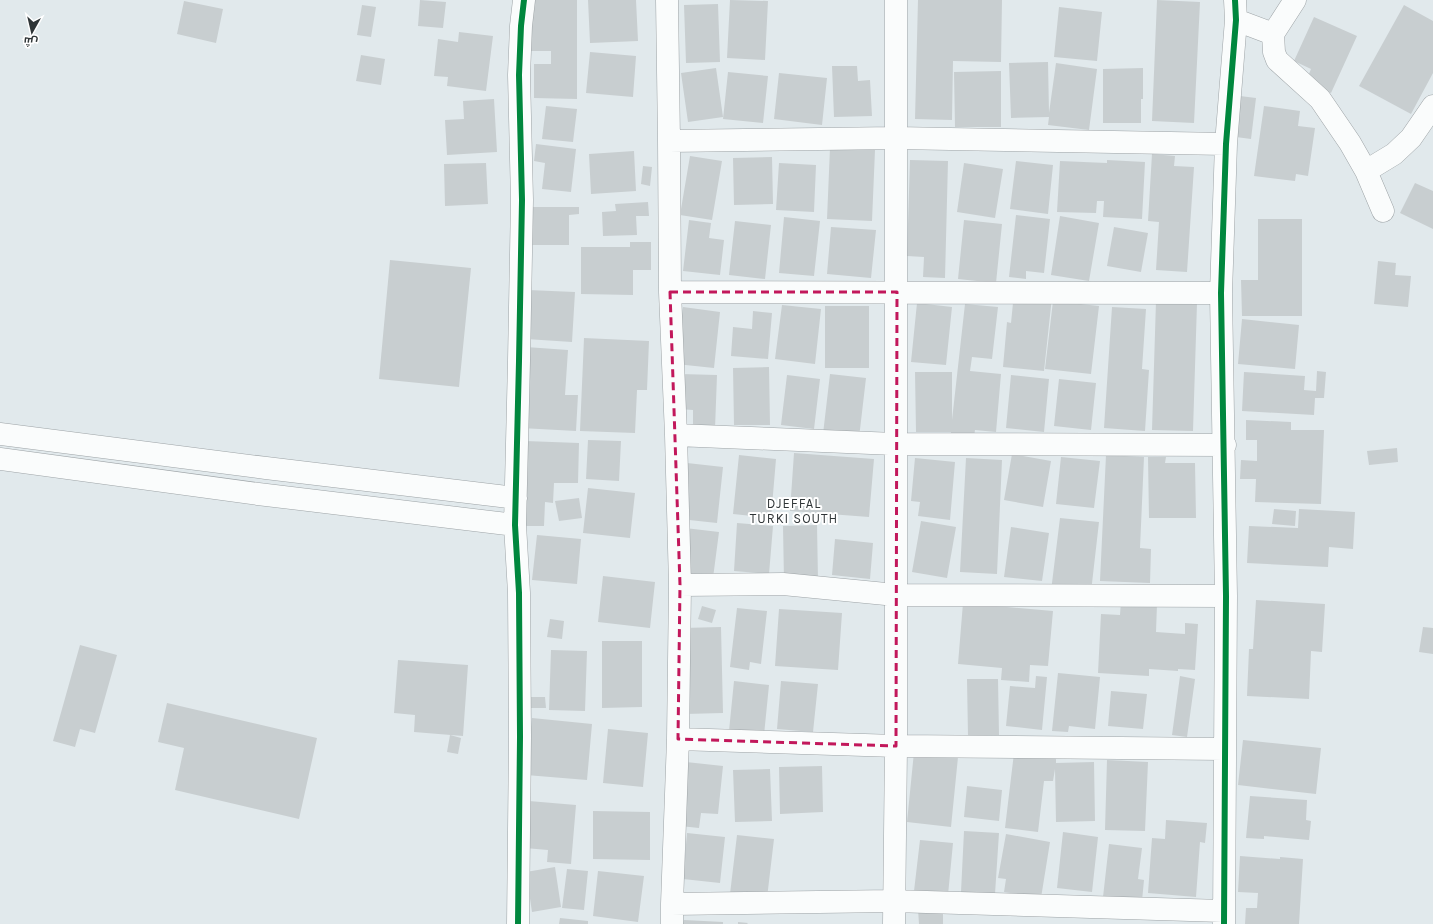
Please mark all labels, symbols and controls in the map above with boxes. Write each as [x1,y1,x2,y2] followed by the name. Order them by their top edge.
[12,12,52,52] north arrow
[23,34,39,49] text: ش
[750,496,838,526] district label: DJEFFAL TURKI SOUTH

